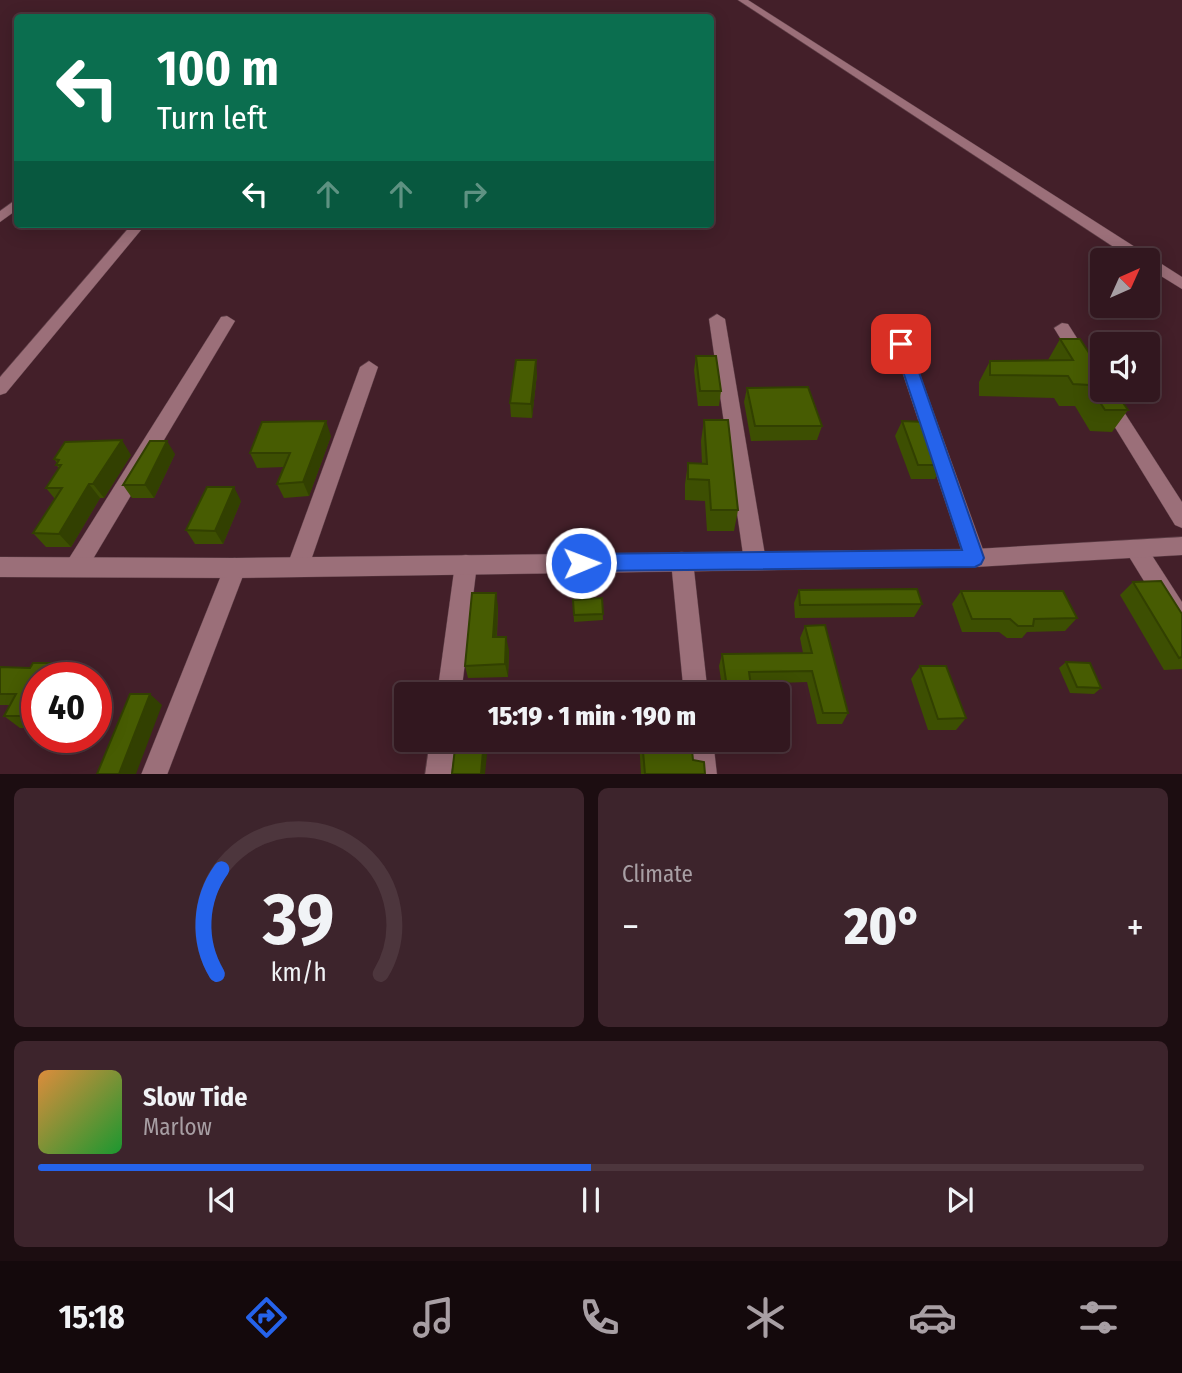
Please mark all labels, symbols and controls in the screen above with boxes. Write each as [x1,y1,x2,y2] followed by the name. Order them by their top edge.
[157,39,279,98] text: 100 m
[42,42,133,133] icon: left
[157,99,267,137] text: Turn left
[236,175,274,213] icon: left
[309,175,347,213] icon: ahead
[382,175,420,213] icon: ahead
[455,175,493,213] icon: right
[1090,248,1160,318] north arrow
[1090,248,1160,402] map controls
[871,314,931,374] pin
[882,325,920,363] icon: arrive
[1090,332,1160,402] button: sound
[544,526,618,600] position arrow
[21,662,112,753] speed limit sign: 40
[488,701,696,732] text: 15:19 · 1 min · 190 m
[622,860,693,888] text: Climate
[262,876,335,963] text: 39
[844,895,922,958] text: 20°
[622,904,639,950] text: −
[1127,904,1144,950] text: +
[271,957,327,987] text: km/h
[143,1082,247,1113] text: Slow Tide
[143,1113,212,1141] text: Marlow
[203,1181,241,1219] icon: previous
[572,1181,610,1219] icon: pause
[941,1181,979,1219] icon: next
[242,1293,291,1342] icon: directions
[409,1293,458,1342] icon: music
[575,1293,624,1342] icon: phone
[741,1293,790,1342] icon: climate
[908,1293,957,1342] icon: car
[1074,1293,1123,1342] icon: filters
[59,1298,125,1336] text: 15:18

